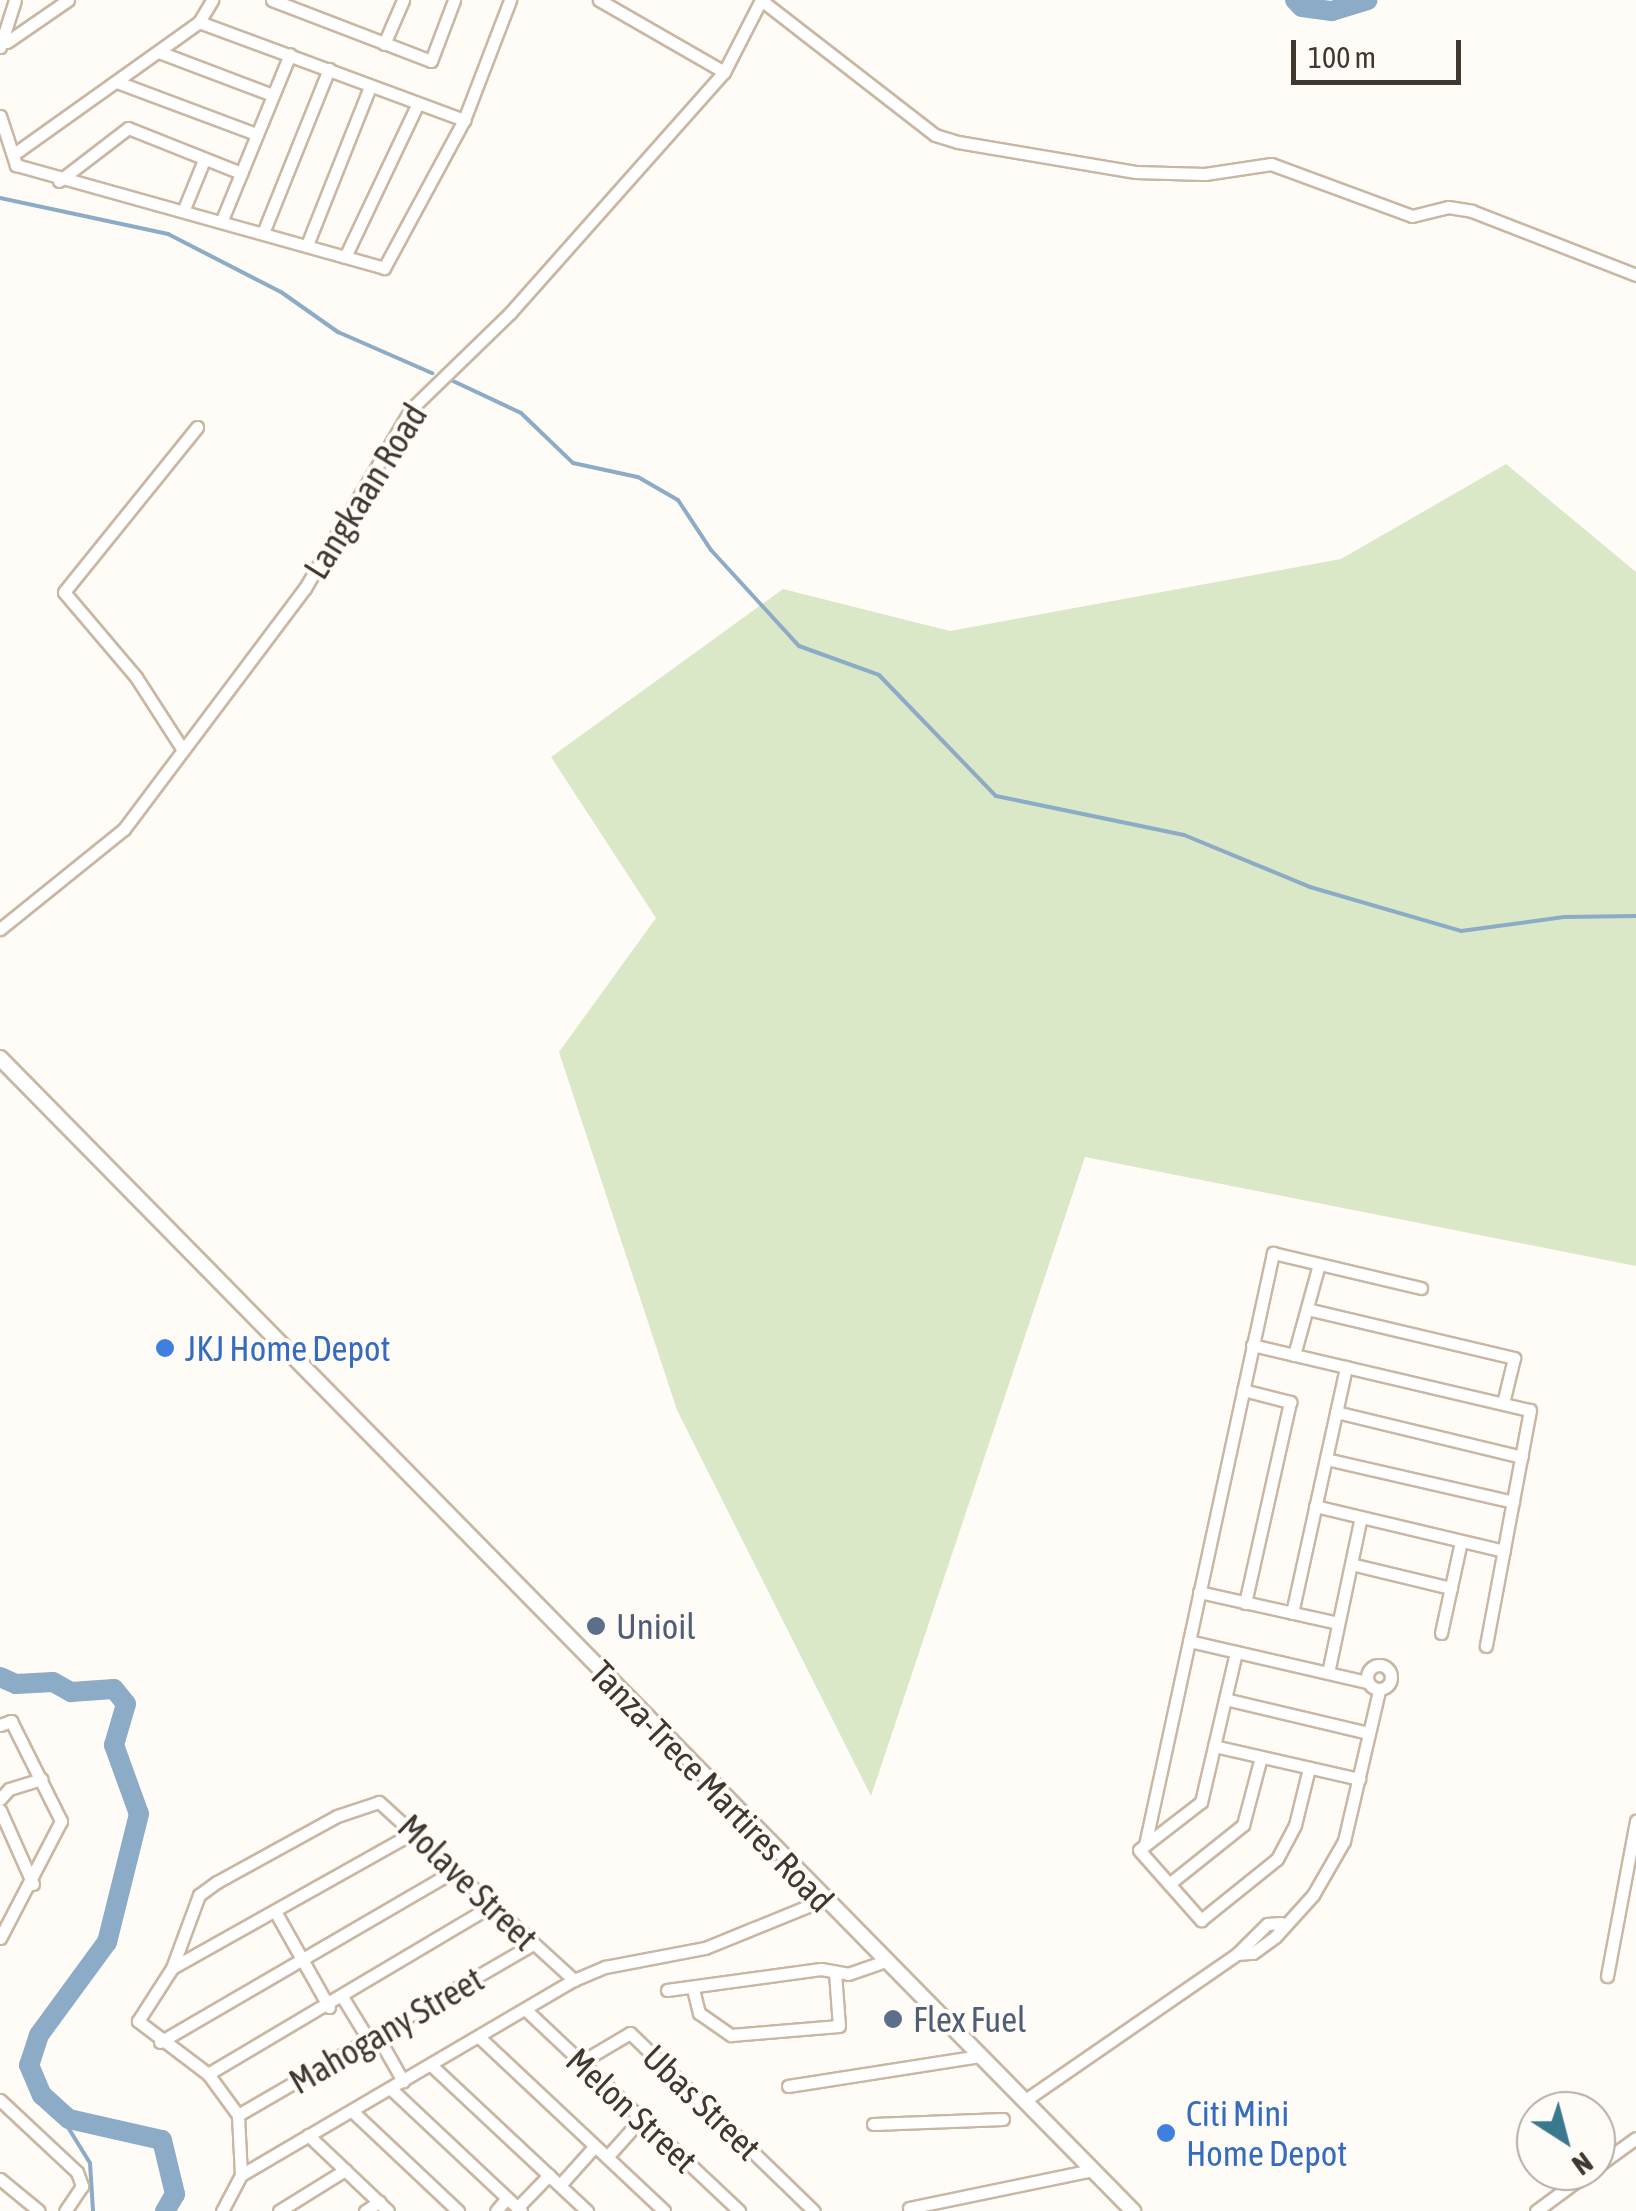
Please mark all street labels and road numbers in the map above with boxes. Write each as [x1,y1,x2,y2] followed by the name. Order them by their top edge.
[295,396,435,586] street label: Langkaan Road
[581,1652,843,1920] street label: Tanza-Trece Martires Road
[390,1805,546,1959] street label: Molave Street
[282,1958,490,2102] street label: Mahogany Street
[634,2036,770,2168] street label: Ubas Street
[558,2039,706,2181] street label: Melon Street

